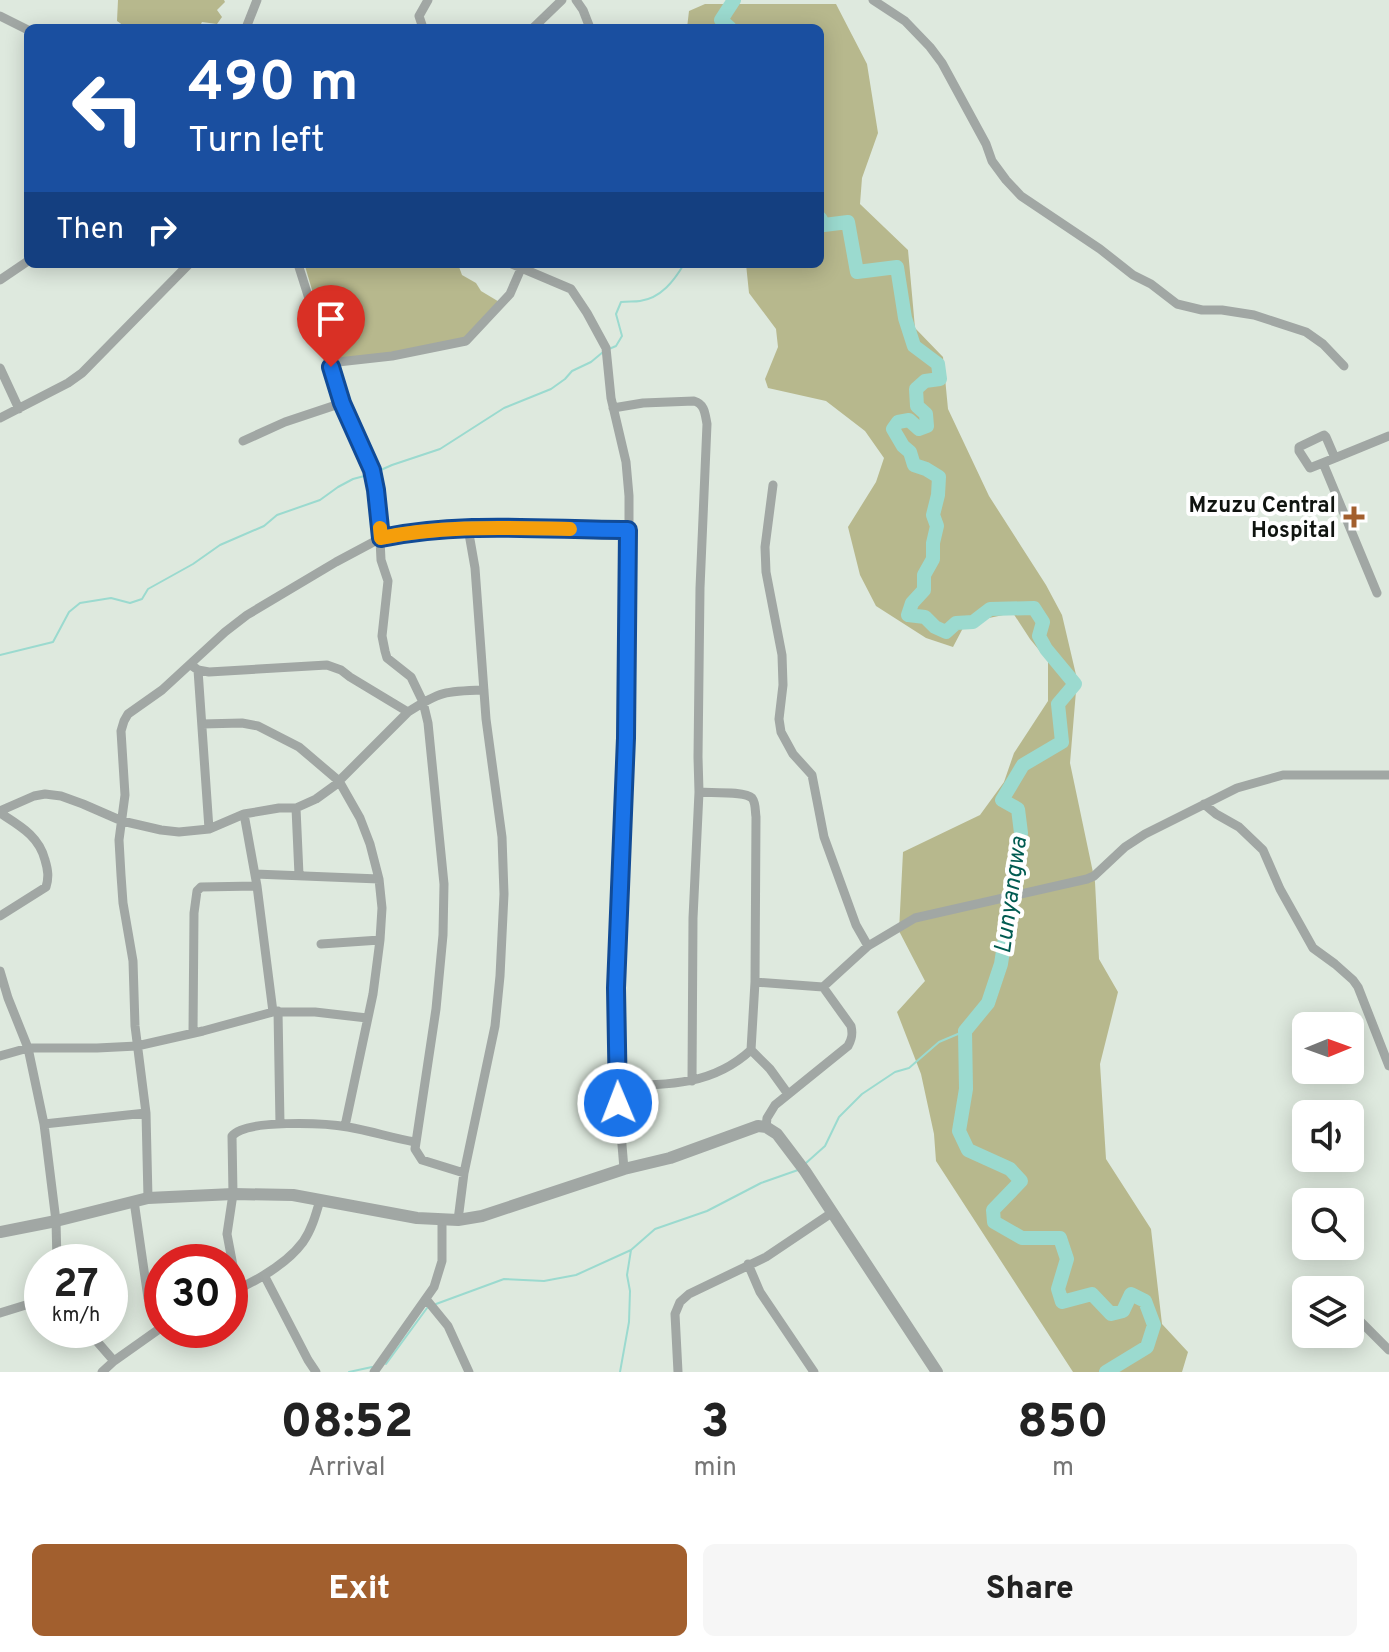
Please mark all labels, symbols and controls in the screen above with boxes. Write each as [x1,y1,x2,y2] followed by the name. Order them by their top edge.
[188,50,359,120] text: 490 m
[56,56,160,160] icon: left
[188,119,325,165] text: Turn left
[140,208,184,252] icon: right
[56,212,124,249] text: Then
[297,285,365,367] pin
[309,297,353,341] icon: arrive
[1188,493,1336,545] place label: Mzuzu Central Hospital
[1343,506,1365,528] marker: Mzuzu Central Hospital
[989,834,1035,956] water label: Lunyangwa
[1292,1012,1364,1084] north arrow
[1292,1012,1364,1348] map controls
[576,1061,660,1145] position arrow
[1292,1100,1364,1172] button: sound
[1292,1188,1364,1260] button: search
[144,1244,248,1348] speed limit sign: 30
[53,1261,99,1311] text: 27
[1292,1276,1364,1348] button: layers
[52,1303,100,1329] text: km/h
[280,1394,413,1454] text: 08:52
[701,1394,730,1454] text: 3
[1017,1394,1109,1454] text: 850
[308,1452,386,1485] text: Arrival
[694,1452,737,1485] text: min
[1052,1452,1074,1485] text: m
[32,1544,687,1636] button: Exit
[703,1544,1357,1636] button: Share

